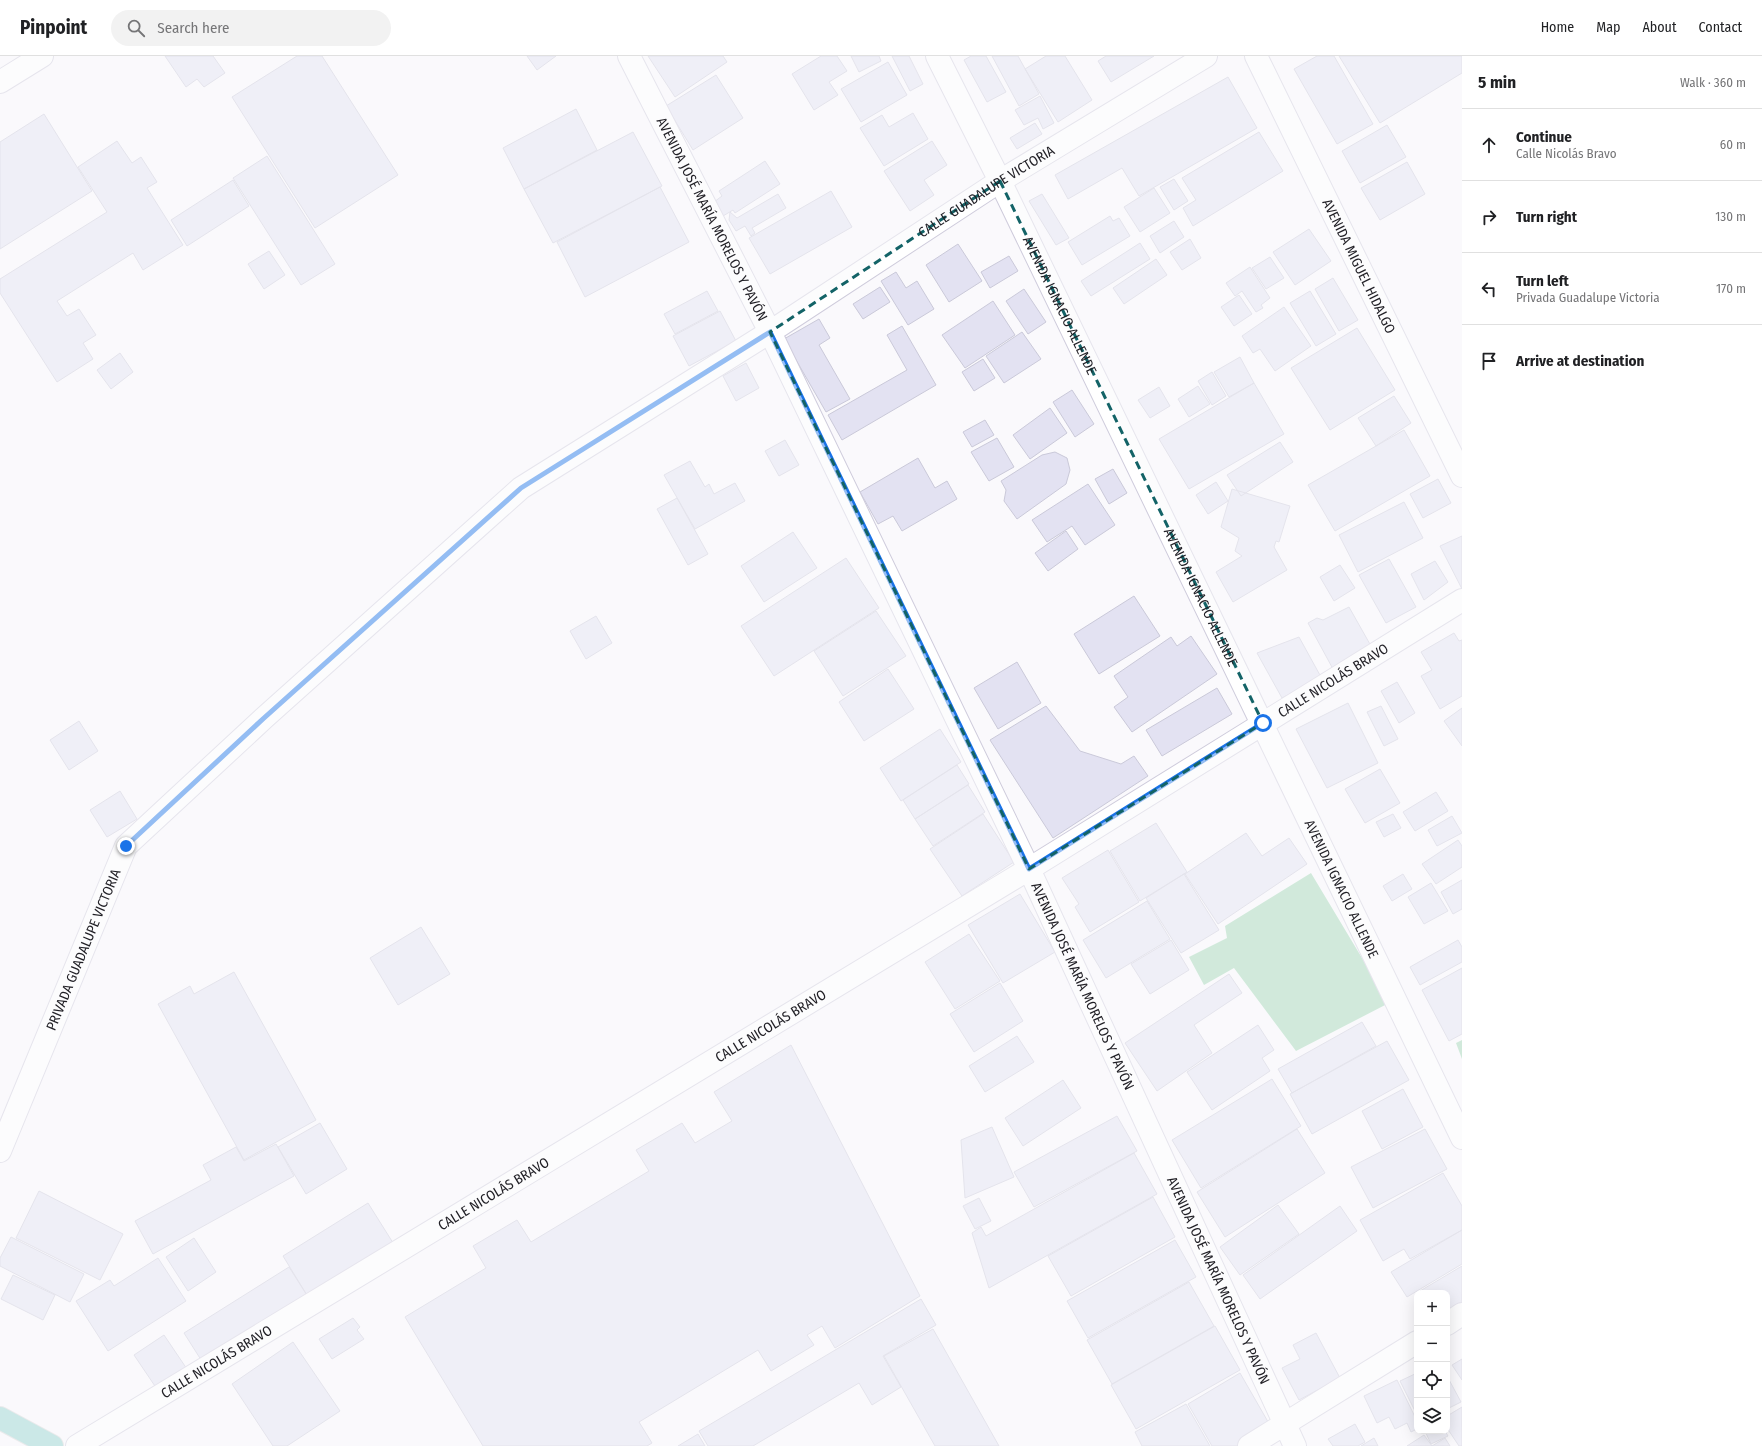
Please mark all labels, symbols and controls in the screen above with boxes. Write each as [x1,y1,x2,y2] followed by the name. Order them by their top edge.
[111,10,391,46] search box
[20,16,87,39] text: Pinpoint
[125,17,147,39] icon: search
[157,19,230,37] text: Search here
[1541,19,1574,36] text: Home
[1596,19,1620,36] text: Map
[1642,19,1677,36] text: About
[1699,19,1742,36] text: Contact
[1478,72,1516,93] text: 5 min
[1680,75,1746,90] text: Walk · 360 m
[653,114,771,324] street label: AVENIDA JOSÉ MARÍA MORELOS Y PAVÓN
[1516,128,1572,146] text: Continue
[1478,134,1500,156] icon: ahead
[1720,137,1746,152] text: 60 m
[915,141,1058,241] street label: CALLE GUADALUPE VICTORIA
[1516,146,1617,161] text: Calle Nicolás Bravo
[1319,196,1399,336] street label: AVENIDA MIGUEL HIDALGO
[1478,206,1500,228] icon: right
[1516,208,1577,226] text: Turn right
[1715,209,1746,224] text: 130 m
[1019,233,1101,378] street label: AVENIDA IGNACIO ALLENDE
[1516,272,1569,290] text: Turn left
[1478,278,1500,300] icon: left
[1716,281,1746,296] text: 170 m
[1516,290,1660,305] text: Privada Guadalupe Victoria
[1478,350,1500,372] icon: arrive
[1516,352,1644,370] text: Arrive at destination
[1160,525,1242,669] street label: AVENIDA IGNACIO ALLENDE
[1275,639,1391,721] street label: CALLE NICOLÁS BRAVO
[1254,714,1272,732] route start
[1301,817,1383,961] street label: AVENIDA IGNACIO ALLENDE
[117,837,135,855] route end
[42,866,124,1033] street label: PRIVADA GUADALUPE VICTORIA
[1028,880,1138,1092] street label: AVENIDA JOSÉ MARÍA MORELOS Y PAVÓN
[712,985,829,1066] street label: CALLE NICOLÁS BRAVO
[435,1153,552,1234] street label: CALLE NICOLÁS BRAVO
[1164,1174,1274,1387] street label: AVENIDA JOSÉ MARÍA MORELOS Y PAVÓN
[1414,1290,1450,1434] map controls
[1414,1290,1450,1326] button: +
[158,1321,275,1402] street label: CALLE NICOLÁS BRAVO
[1414,1326,1450,1362] button: −
[1414,1362,1450,1398] button: locate
[1414,1398,1450,1434] button: layers

